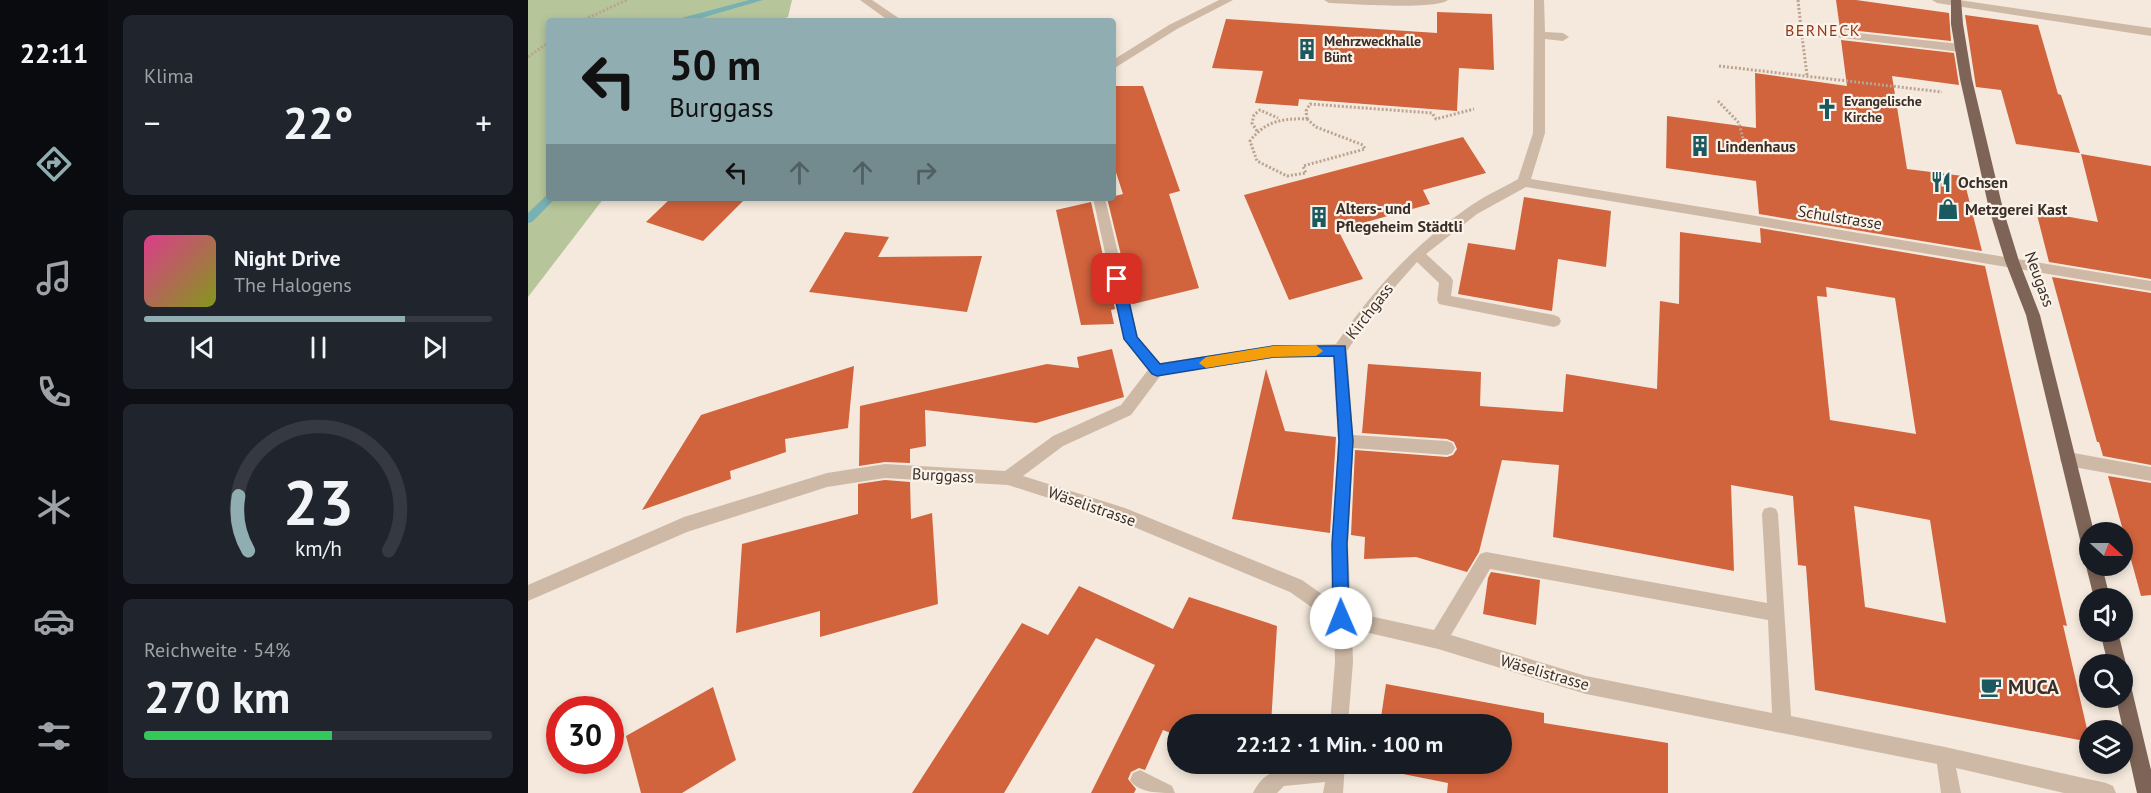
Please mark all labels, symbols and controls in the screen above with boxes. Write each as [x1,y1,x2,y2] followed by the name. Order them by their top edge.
[1785,20,1861,40] district label: BERNECK
[1324,32,1421,66] place label: Mehrzweckhalle Bünt
[20,36,88,70] text: 22:11
[669,37,761,92] text: 50 m
[1295,37,1319,61] building icon: Mehrzweckhalle Bünt
[570,42,648,120] icon: left
[144,63,194,89] text: Klima
[669,90,774,124] text: Burggass
[1844,92,1922,126] place label: Evangelische Kirche
[283,93,353,151] text: 22°
[1815,97,1839,121] church icon: Evangelische Kirche
[144,101,161,144] text: −
[475,101,492,144] text: +
[1688,134,1712,158] building icon: Lindenhaus
[1717,136,1796,156] place label: Lindenhaus
[33,143,75,185] icon: directions
[720,156,753,189] icon: left
[783,156,816,189] icon: ahead
[846,156,879,189] icon: ahead
[909,156,942,189] icon: right
[1929,170,1953,194] restaurant icon: Ochsen
[1958,172,2008,192] place label: Ochsen
[1936,197,1960,221] shop icon: Metzgerei Kast
[1336,198,1463,236] place label: Alters- und Pflegeheim Städtli
[1965,199,2068,219] place label: Metzgerei Kast
[1797,200,1883,234] street label: Schulstrasse
[1307,205,1331,229] building icon: Alters- und Pflegeheim Städtli
[234,244,341,272] text: Night Drive
[2021,249,2059,310] street label: Neugass
[1091,253,1142,304] pin
[33,257,75,299] icon: music
[1100,262,1133,295] icon: arrive
[234,272,352,298] text: The Halogens
[1341,279,1397,343] street label: Kirchgass
[186,331,219,364] icon: previous
[302,331,335,364] icon: pause
[418,331,451,364] icon: next
[33,371,75,413] icon: phone
[283,461,353,542] text: 23
[912,463,975,487] street label: Burggass
[1045,482,1139,530] street label: Wäselistrasse
[33,486,75,528] icon: climate
[2079,522,2133,576] north arrow
[2079,522,2133,774] map controls
[294,534,341,562] text: km/h
[1309,586,1373,650] position arrow
[2079,588,2133,642] button: sound
[33,600,75,642] icon: car
[144,637,290,663] text: Reichweite · 54%
[1498,650,1592,694] street label: Wäselistrasse
[2079,654,2133,708] button: search
[144,667,290,725] text: 270 km
[2008,674,2060,700] place label: MUCA
[1979,675,2003,699] cafe icon: MUCA
[546,696,624,774] speed limit sign: 30
[33,715,75,757] icon: filters
[2079,720,2133,774] button: layers
[1236,730,1443,758] text: 22:12 · 1 Min. · 100 m

